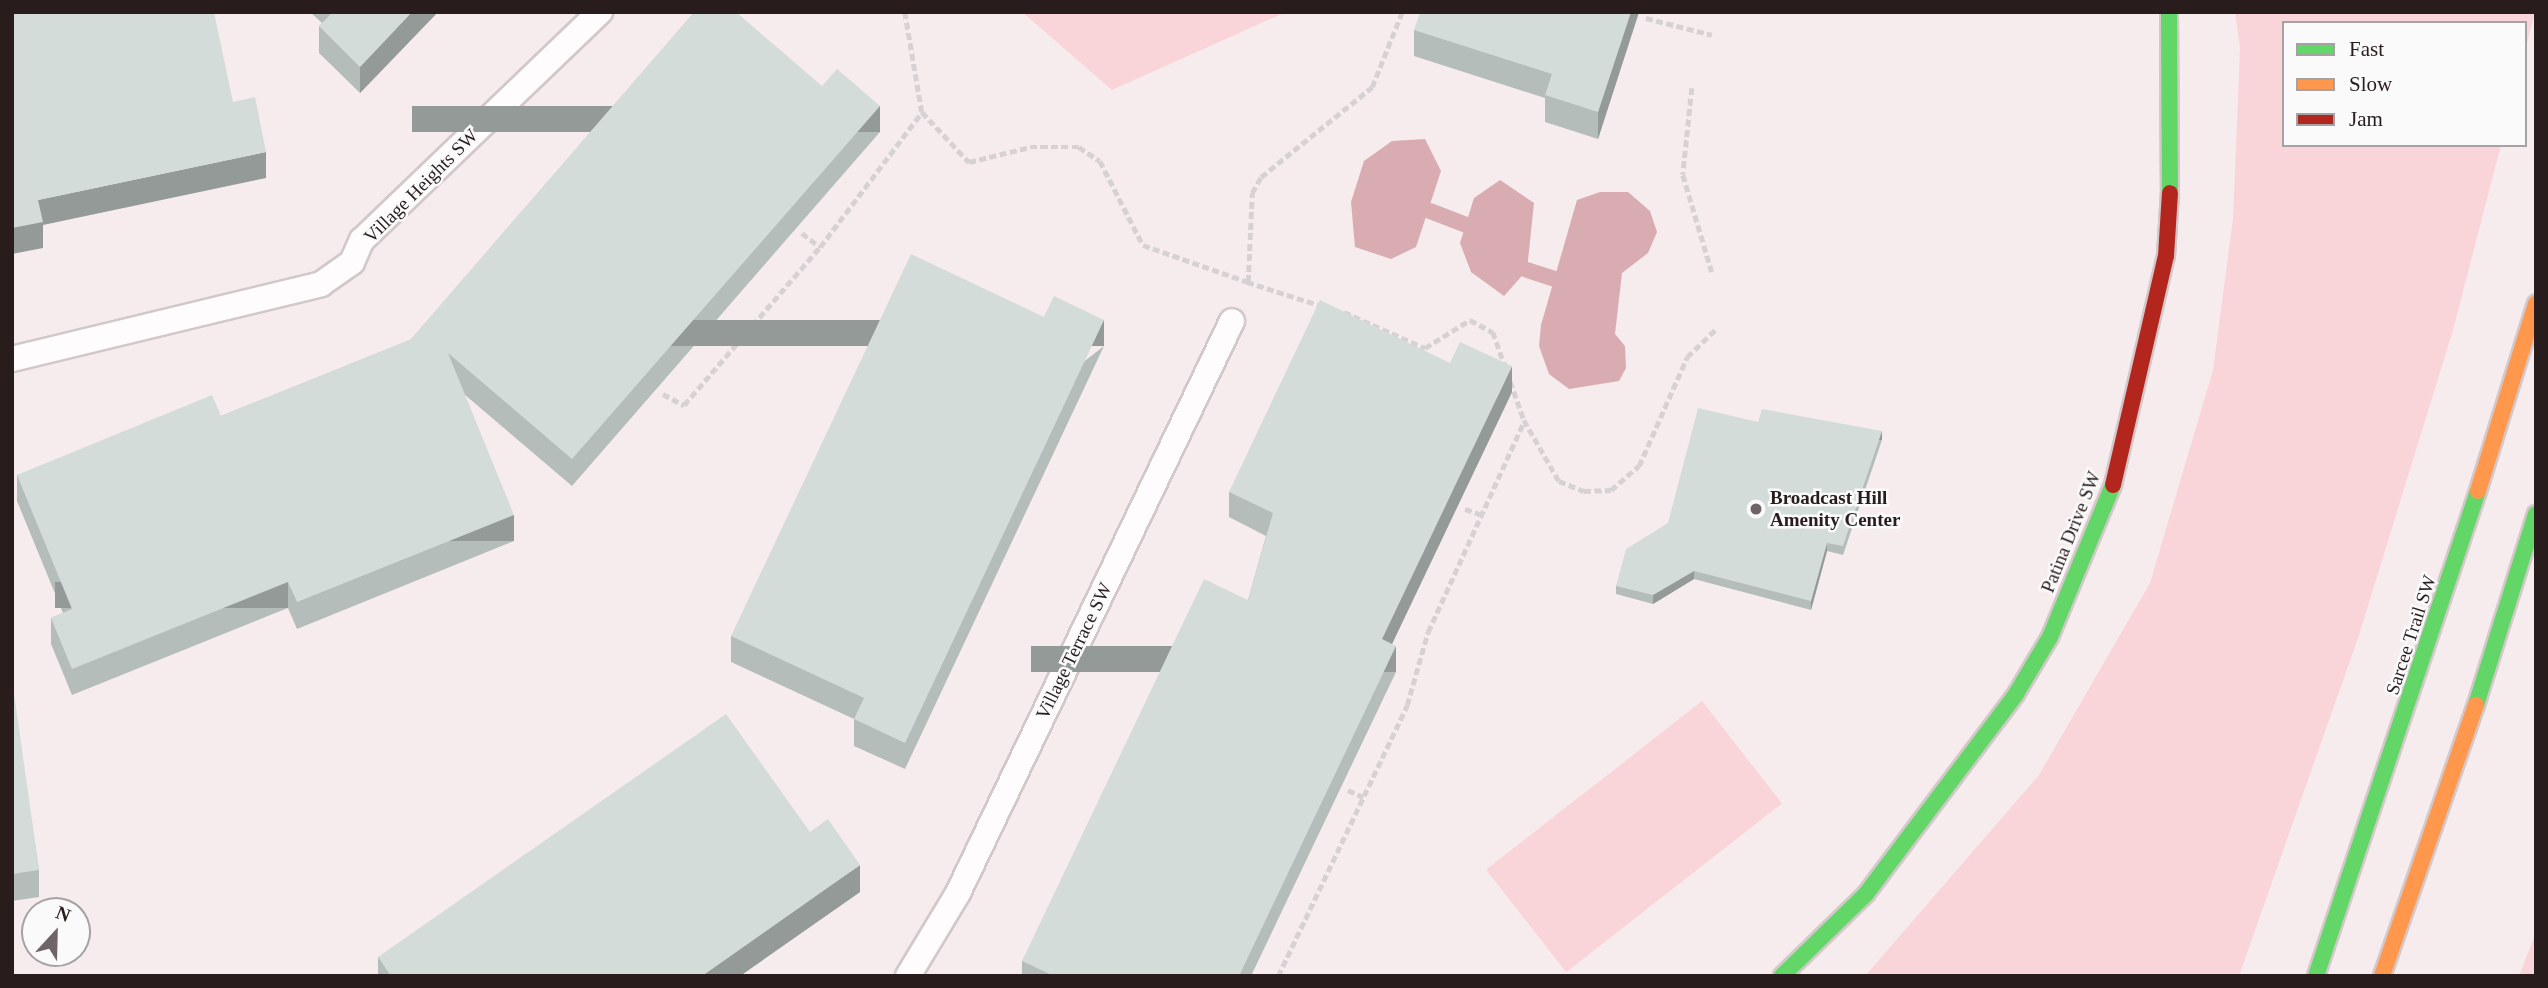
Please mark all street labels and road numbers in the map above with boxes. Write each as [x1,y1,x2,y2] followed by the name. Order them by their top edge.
[359,124,483,248] street label: Village Heights SW
[2036,468,2106,596] street label: Patina Drive SW
[2381,572,2441,698] street label: Sarcee Trail SW
[1031,579,1117,723] street label: Village Terrace SW

